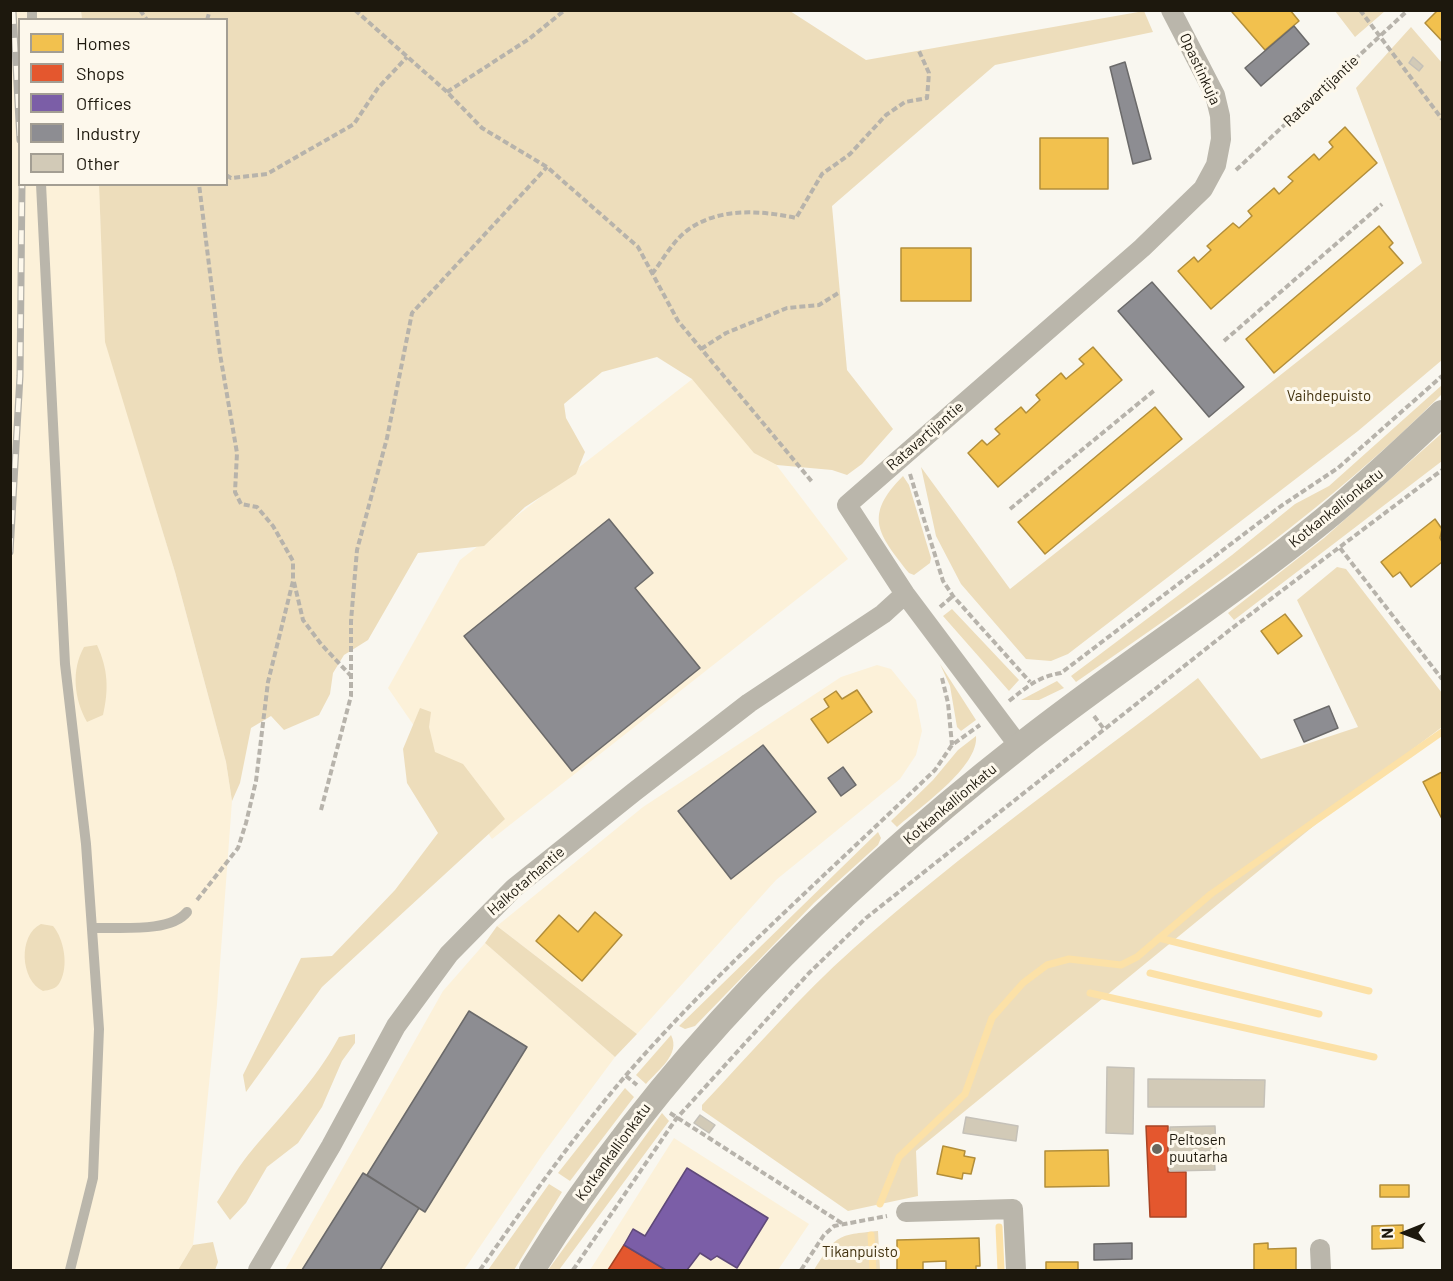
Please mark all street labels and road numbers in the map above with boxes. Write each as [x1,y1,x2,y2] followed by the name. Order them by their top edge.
[1176,30,1224,108] street label: Opastinkuja
[1280,52,1362,130] street label: Ratavartijantie
[883,398,967,474] street label: Ratavartijantie
[1285,464,1387,552] street label: Kotkankallionkatu
[900,760,1000,848] street label: Kotkankallionkatu
[484,843,568,919] street label: Halkotarhantie
[572,1100,654,1204] street label: Kotkankallionkatu

